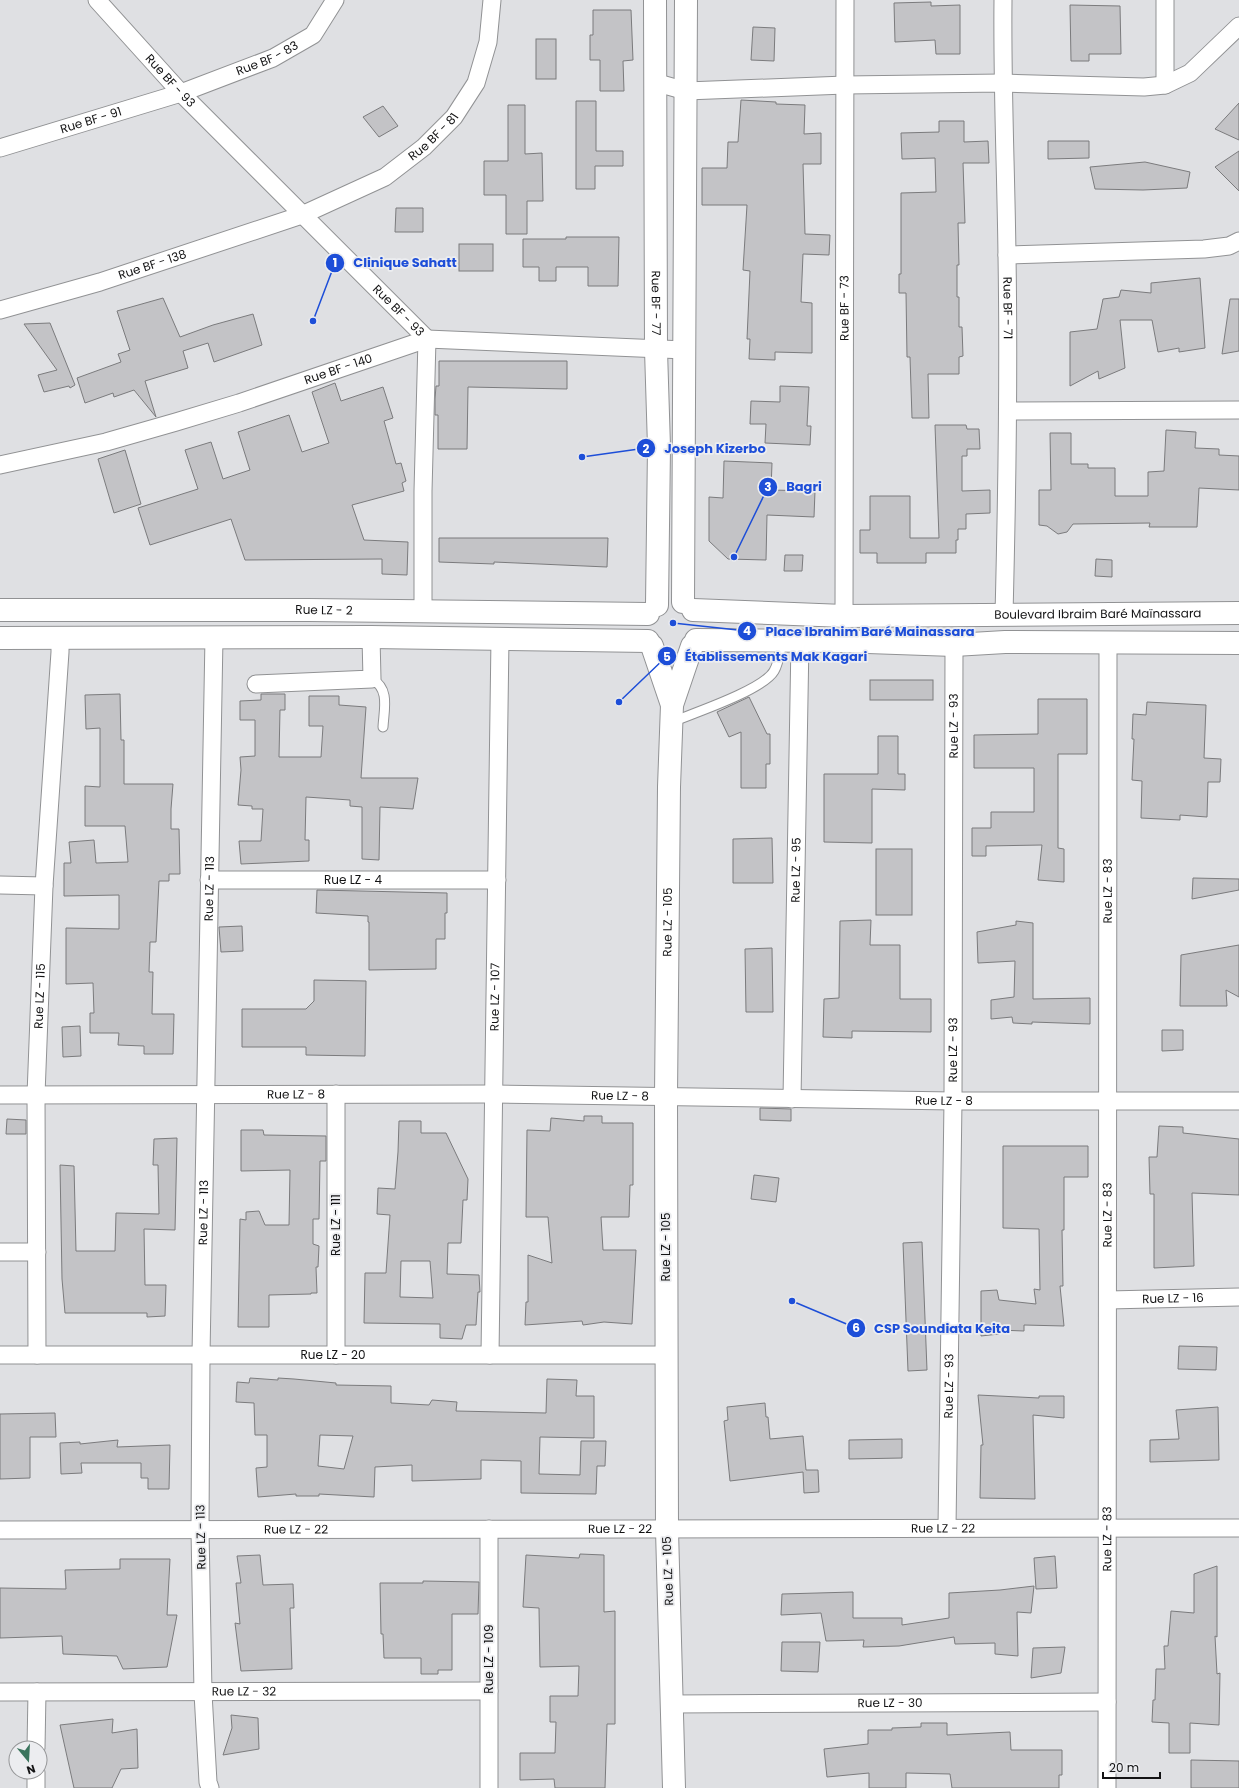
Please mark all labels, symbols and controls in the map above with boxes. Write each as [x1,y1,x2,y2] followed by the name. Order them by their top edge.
[233,36,301,79] street label: Rue BF - 83
[142,50,199,111] street label: Rue BF - 93
[58,103,124,137] street label: Rue BF - 91
[404,109,462,164] street label: Rue BF - 81
[116,245,188,283] street label: Rue BF - 138
[325,250,465,275] callout: Clinique Sahatt
[353,253,457,272] text: Clinique Sahatt
[333,254,337,271] text: 1
[648,270,665,336] street label: Rue BF - 77
[835,275,853,341] street label: Rue BF - 73
[999,277,1017,339] street label: Rue BF - 71
[369,281,429,340] street label: Rue BF - 93
[302,349,375,388] street label: Rue BF - 140
[636,436,774,461] callout: Joseph Kizerbo
[664,439,766,458] text: Joseph Kizerbo
[643,440,650,457] text: 2
[758,474,829,499] callout: Bagri
[786,477,822,496] text: Bagri
[764,478,772,495] text: 3
[295,601,353,619] street label: Rue LZ - 2
[994,604,1202,623] street label: Boulevard Ibraim Baré Maïnassara
[737,618,982,643] callout: Place Ibrahim Baré Mainassara
[743,622,751,639] text: 4
[765,622,975,641] text: Place Ibrahim Baré Mainassara
[657,644,876,669] callout: Établissements Mak Kagari
[685,647,867,666] text: Établissements Mak Kagari
[663,648,671,665] text: 5
[945,693,962,759] street label: Rue LZ - 93
[786,837,805,903] street label: Rue LZ - 95
[200,856,218,921] street label: Rue LZ - 113
[1099,858,1116,924] street label: Rue LZ - 83
[324,871,382,888] street label: Rue LZ - 4
[658,887,676,957] street label: Rue LZ - 105
[486,962,503,1031] street label: Rue LZ - 107
[30,963,49,1029] street label: Rue LZ - 115
[944,1017,961,1083] street label: Rue LZ - 93
[267,1085,325,1102] street label: Rue LZ - 8
[591,1086,649,1104] street label: Rue LZ - 8
[915,1091,973,1109] street label: Rue LZ - 8
[194,1180,212,1245] street label: Rue LZ - 113
[1098,1182,1116,1248] street label: Rue LZ - 83
[327,1194,344,1256] street label: Rue LZ - 111
[657,1212,674,1282] street label: Rue LZ - 105
[1142,1289,1204,1307] street label: Rue LZ - 16
[846,1316,1017,1341] callout: CSP Soundiata Keita
[852,1319,860,1336] text: 6
[874,1319,1010,1338] text: CSP Soundiata Keita
[301,1346,365,1363] street label: Rue LZ - 20
[940,1353,957,1419] street label: Rue LZ - 93
[191,1504,210,1570] street label: Rue LZ - 113
[1098,1506,1115,1572] street label: Rue LZ - 83
[911,1519,975,1537] street label: Rue LZ - 22
[264,1520,328,1538] street label: Rue LZ - 22
[588,1520,652,1537] street label: Rue LZ - 22
[658,1536,677,1606] street label: Rue LZ - 105
[480,1624,497,1694] street label: Rue LZ - 109
[212,1682,276,1700] street label: Rue LZ - 32
[857,1694,923,1711] street label: Rue LZ - 30
[8,1740,48,1780] north arrow
[1103,1754,1160,1780] scale bar
[1109,1759,1139,1776] text: 20 m
[25,1761,38,1778] text: N

